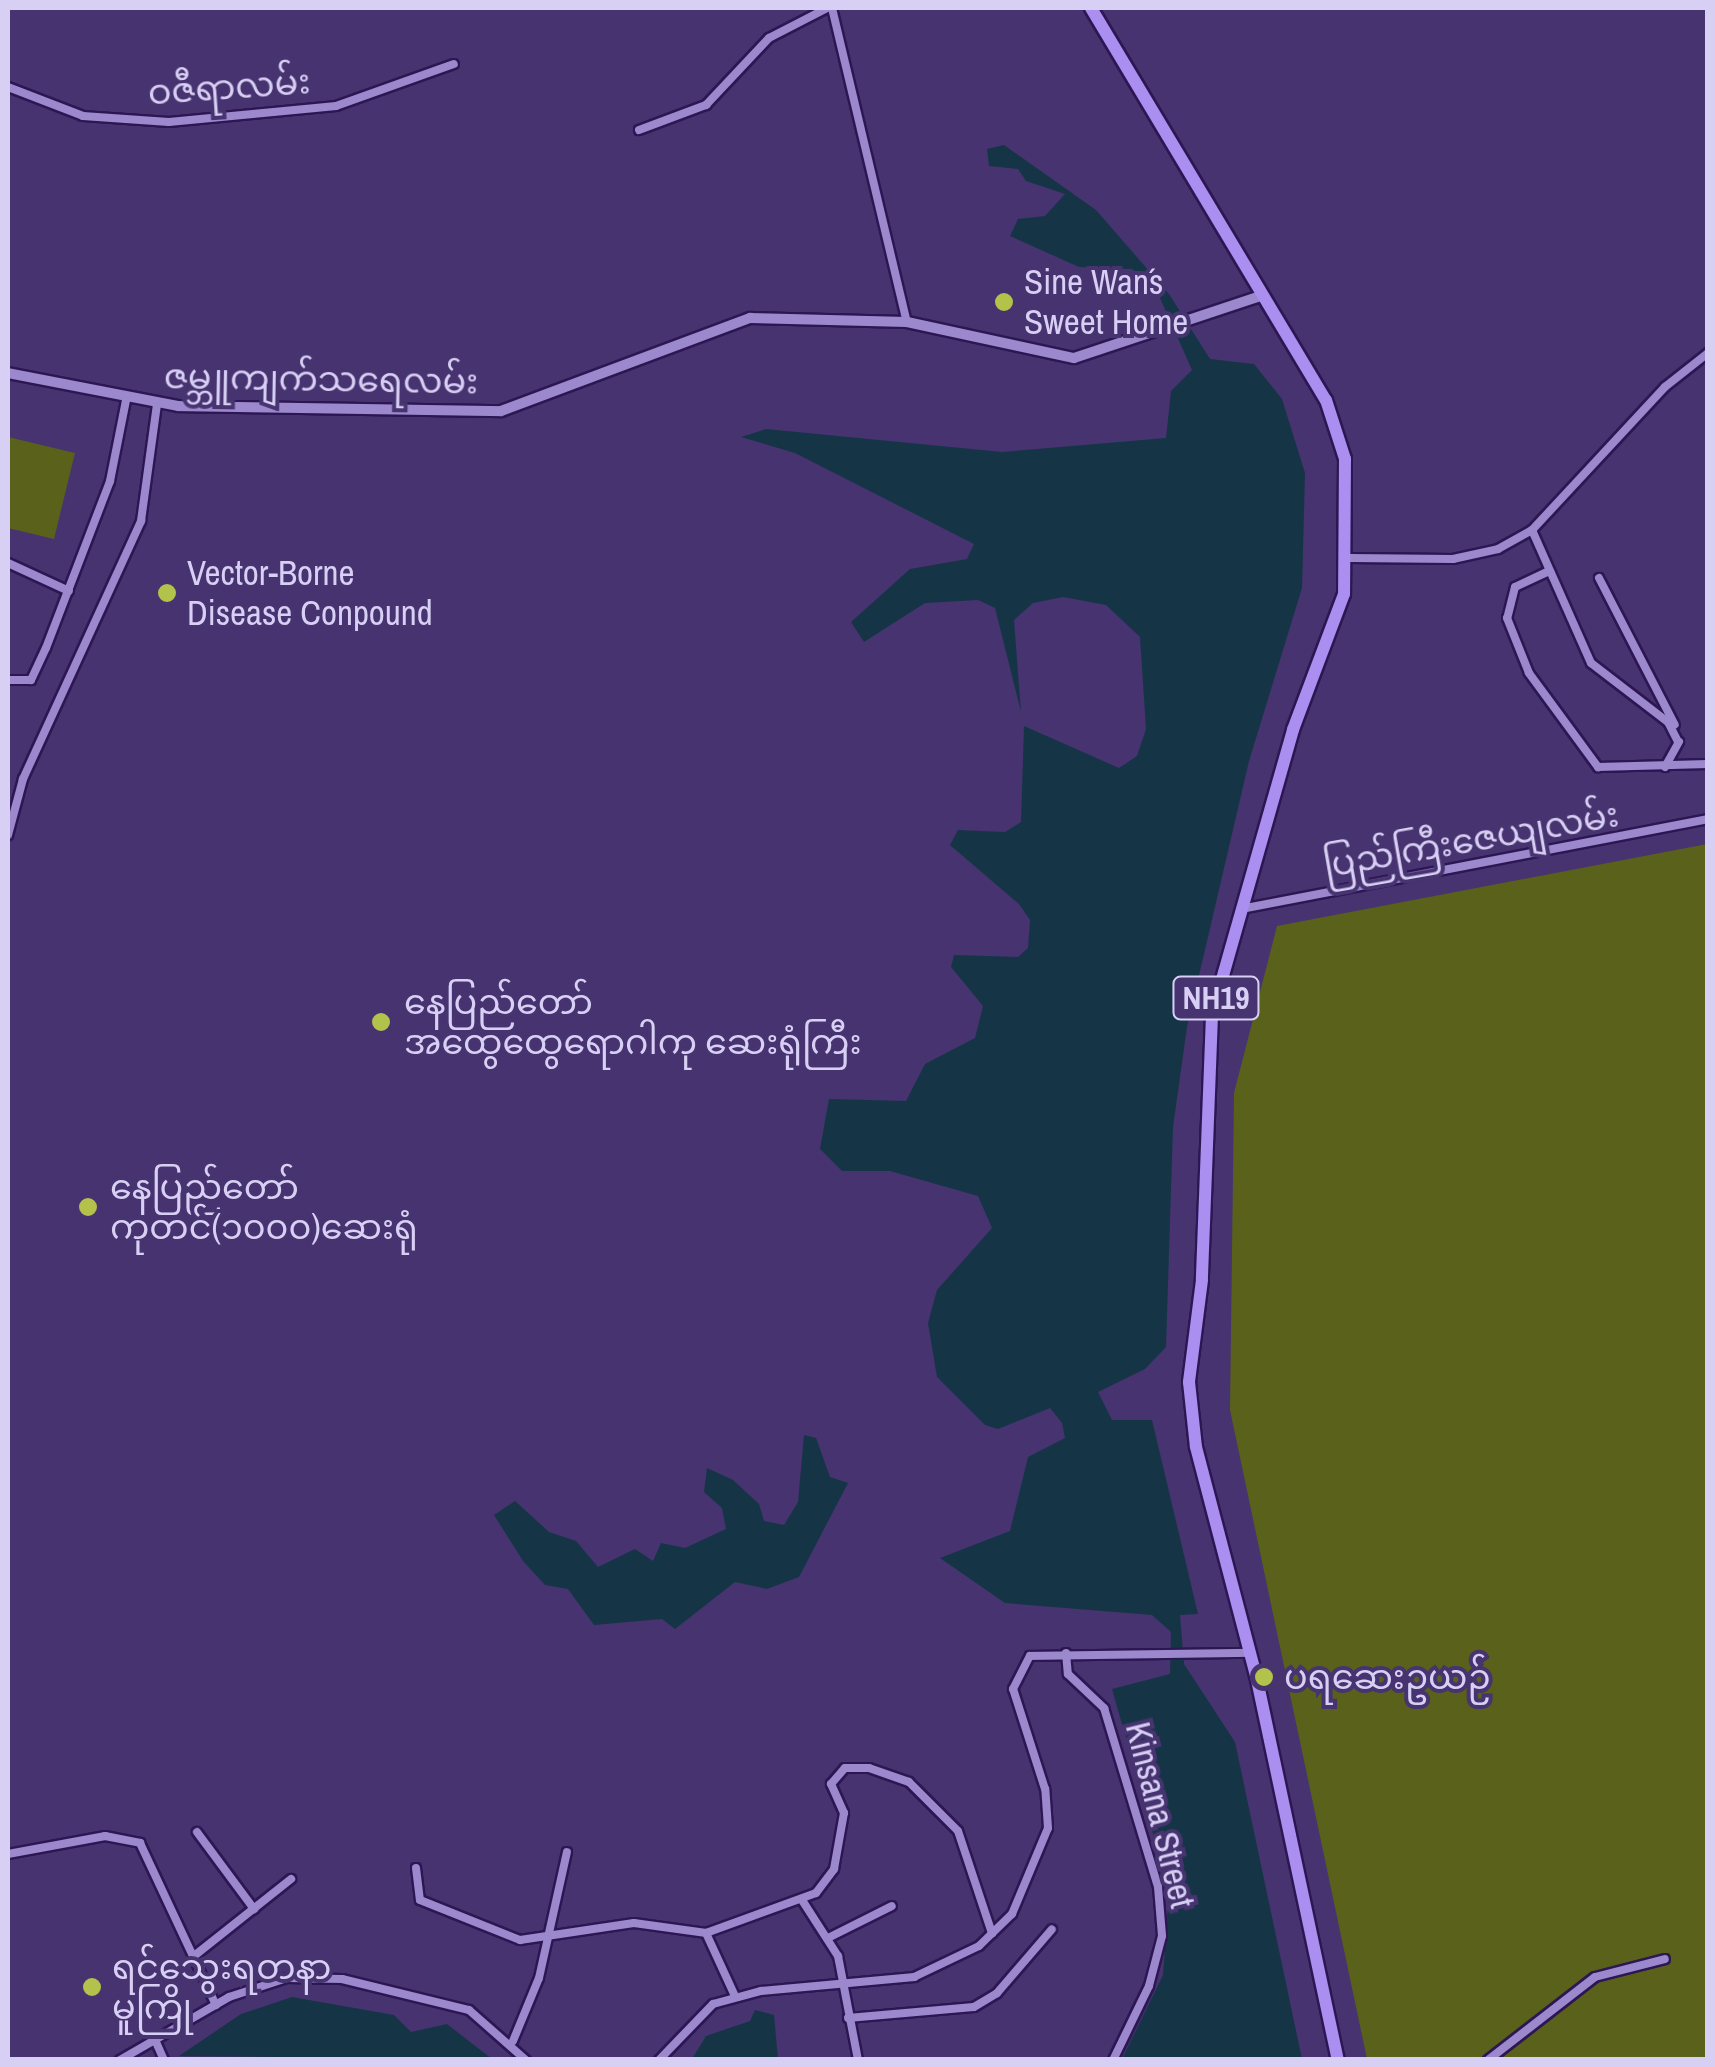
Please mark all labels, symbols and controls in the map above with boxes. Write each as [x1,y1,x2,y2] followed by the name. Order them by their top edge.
[146,60,312,114] street label: ဝဇီရာလမ်း
[1024,261,1188,343] place label: Sine Wan´s Sweet Home
[993,291,1015,313] marker: Sine Wan´s Sweet Home
[163,355,479,403] street label: ဇမ္ဘူကျက်သရေလမ်း
[187,552,433,634] place label: Vector-Borne Disease Conpound
[156,582,178,604] marker: Vector-Borne Disease Conpound
[1320,793,1622,887] street label: ပြည်ကြီးဇေယျလမ်း
[1171,971,1261,1025] road number: NH19
[404,981,862,1063] place label: နေပြည်တော် အထွေထွေရောဂါကု ဆေးရုံကြီး
[368,1009,394,1035] marker: နေပြည်တော် အထွေထွေရောဂါကု ဆေးရုံကြီး
[110,1166,418,1248] place label: နေပြည်တော် ကုတင်(၁၀၀၀)ဆေးရုံ
[75,1194,101,1220] marker: နေပြည်တော် ကုတင်(၁၀၀၀)ဆေးရုံ
[1284,1656,1491,1698] place label: ပရဆေးဥယဉ်
[1253,1666,1275,1688] marker: ပရဆေးဥယဉ်
[1117,1718,1203,1912] street label: Kinsana Street
[112,1946,331,2028] place label: ရင်သွေးရတနာ မူကြို
[81,1976,103,1998] marker: ရင်သွေးရတနာ မူကြို

